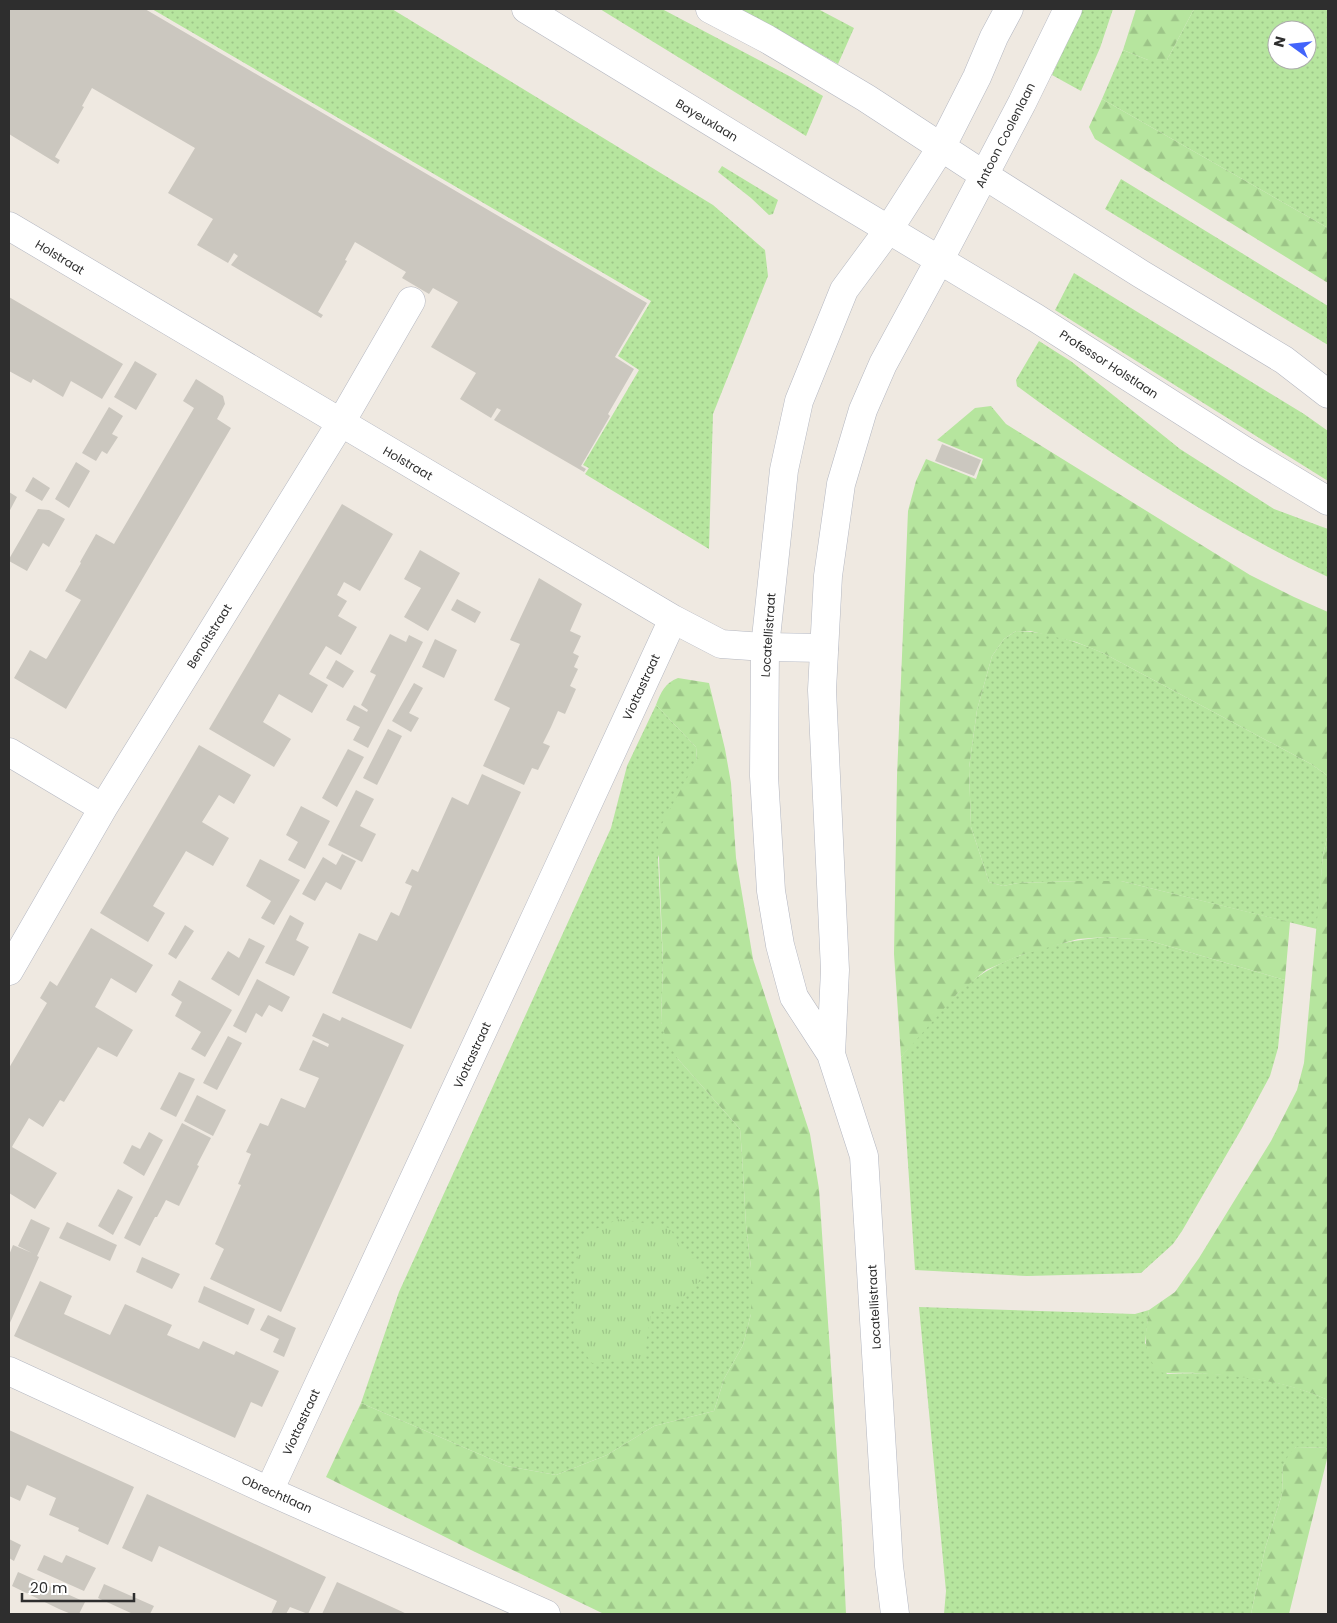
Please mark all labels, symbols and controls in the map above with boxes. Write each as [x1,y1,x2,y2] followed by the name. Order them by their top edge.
[1267,20,1317,70] north arrow
[1268,34,1290,49] text: N
[971,79,1039,191] street label: Antoon Coolenlaan
[673,95,741,145] street label: Bayeuxlaan
[32,236,88,278] street label: Holstraat
[1056,326,1162,402] street label: Professor Holstlaan
[380,442,436,484] street label: Holstraat
[757,592,779,678] street label: Locatellistraat
[182,600,236,672] street label: Benoitstraat
[618,651,664,723] street label: Viottastraat
[449,1019,495,1091] street label: Viottastraat
[863,1264,885,1350] street label: Locatellistraat
[278,1386,324,1458] street label: Viottastraat
[239,1471,315,1517] street label: Obrechtlaan
[22,1570,135,1602] scale bar
[30,1577,68,1598] text: 20 m

